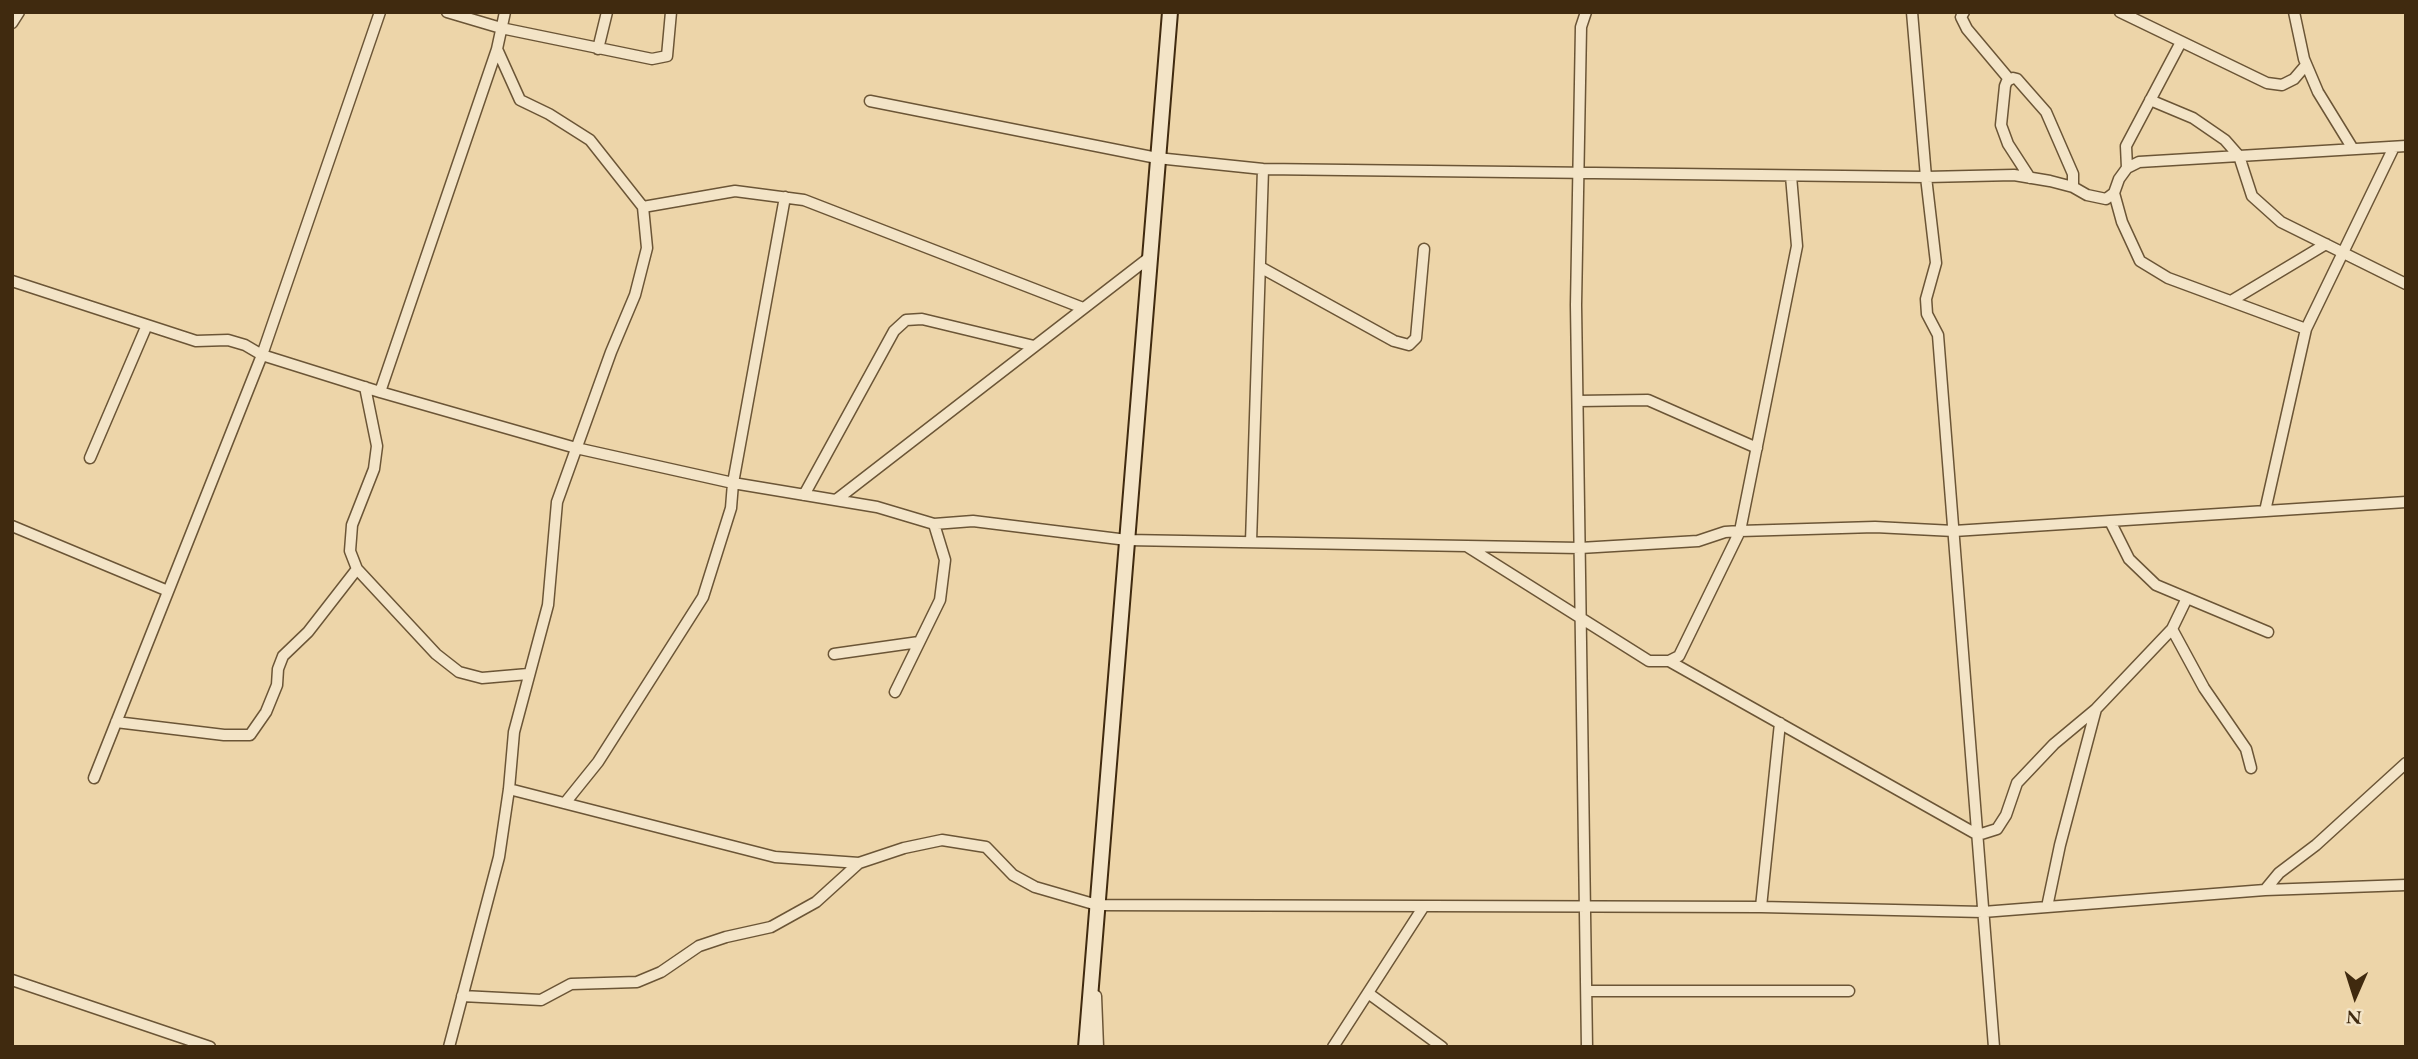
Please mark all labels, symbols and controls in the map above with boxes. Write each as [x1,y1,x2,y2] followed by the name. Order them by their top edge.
[2320,961,2390,1031] north arrow
[2346,1005,2362,1030] text: N

